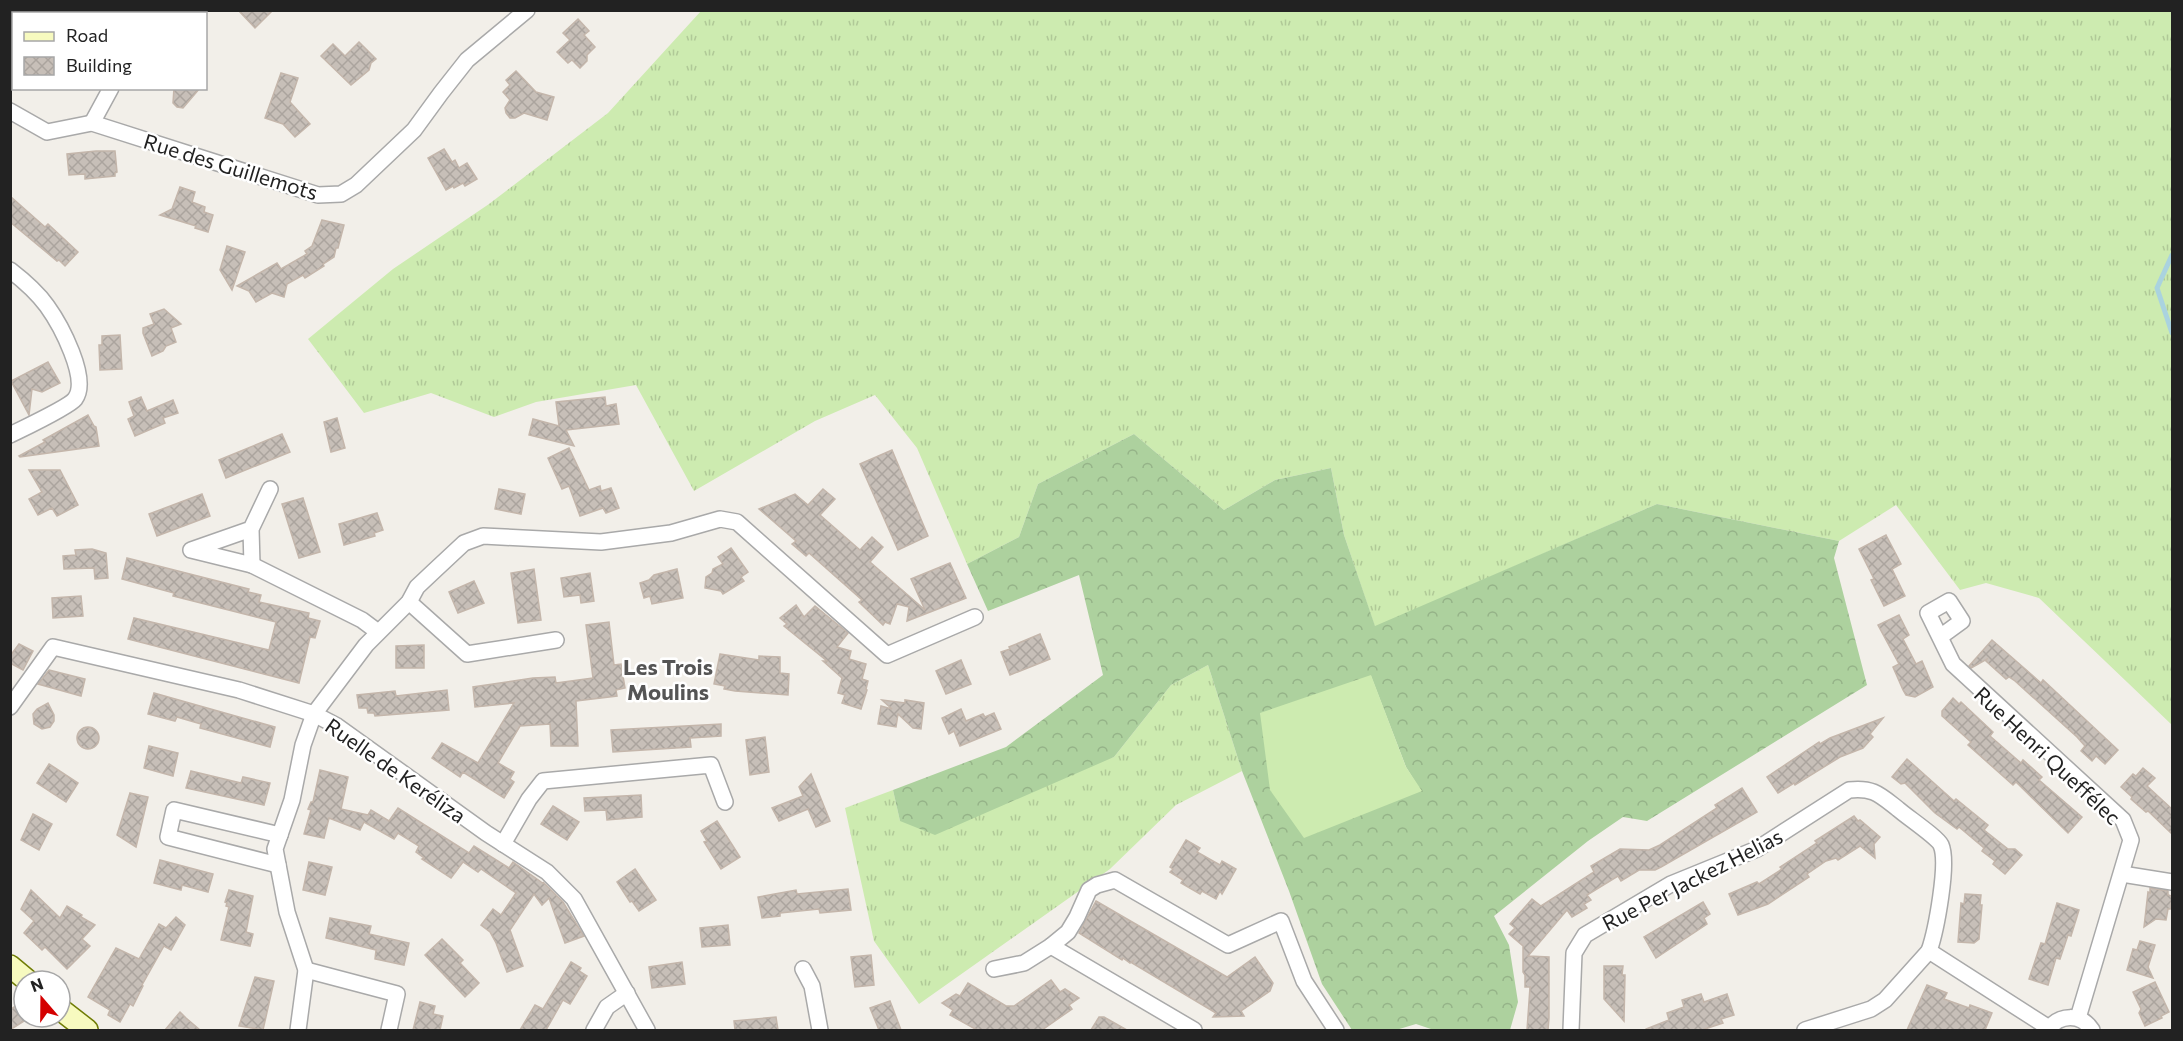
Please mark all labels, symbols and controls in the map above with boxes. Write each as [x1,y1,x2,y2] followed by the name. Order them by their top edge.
[12,12,207,90] legend
[66,24,108,46] text: Road
[66,54,132,76] text: Building
[141,128,321,204] street label: Rue des Guillemots
[623,653,713,705] district label: Les Trois Moulins
[1970,681,2126,829] street label: Rue Henri Queffélec
[321,712,471,828] street label: Ruelle de Keréliza
[1598,823,1786,935] street label: Rue Per Jackez Helias
[12,969,72,1029] north arrow
[28,973,46,995] text: N

